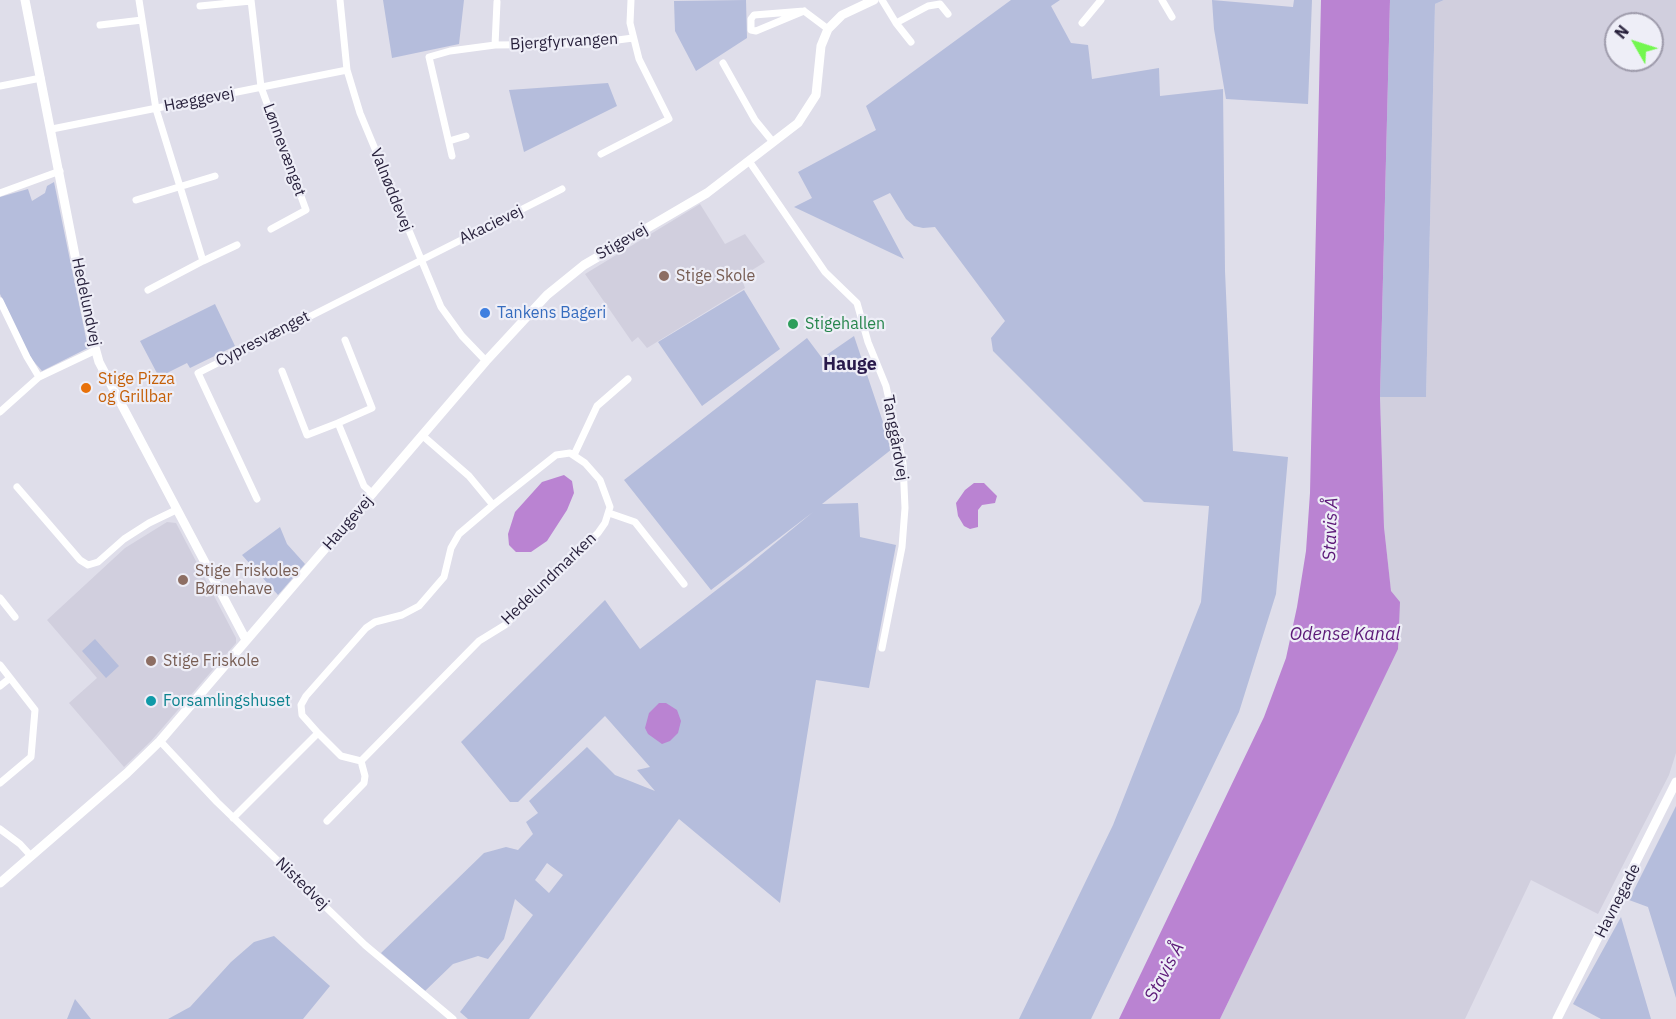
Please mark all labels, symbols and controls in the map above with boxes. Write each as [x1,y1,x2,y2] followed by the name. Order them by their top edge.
[1604,12,1664,72] north arrow
[1610,21,1633,43] text: N
[510,30,618,54] street label: Bjergfyrvangen
[162,84,236,116] street label: Hæggevej
[258,101,310,199] street label: Lønnevænget
[366,146,416,234] street label: Valnøddevej
[456,201,526,249] street label: Akacievej
[593,220,651,264] street label: Stigevej
[67,256,105,348] street label: Hedelundvej
[676,266,755,286] place label: Stige Skole
[657,269,671,283] marker: Stige Skole
[497,303,606,323] place label: Tankens Bageri
[478,306,492,320] marker: Tankens Bageri
[213,307,313,371] street label: Cypresvænget
[805,314,885,334] place label: Stigehallen
[786,317,800,331] marker: Stigehallen
[823,354,877,376] district label: Hauge
[98,369,175,407] place label: Stige Pizza og Grillbar
[79,381,93,395] marker: Stige Pizza og Grillbar
[878,394,912,482] street label: Tanggårdvej
[319,492,377,554] street label: Haugevej
[1319,497,1343,561] water label: Stavis Å
[498,529,600,629] street label: Hedelundmarken
[195,561,299,599] place label: Stige Friskoles Børnehave
[176,573,190,587] marker: Stige Friskoles Børnehave
[1290,624,1400,646] water label: Odense Kanal
[163,651,259,671] place label: Stige Friskole
[144,654,158,668] marker: Stige Friskole
[163,691,291,711] place label: Forsamlingshuset
[144,694,158,708] marker: Forsamlingshuset
[271,854,333,914] street label: Nistedvej
[1591,861,1645,941] street label: Havnegade
[1140,939,1190,1005] water label: Stavis Å

